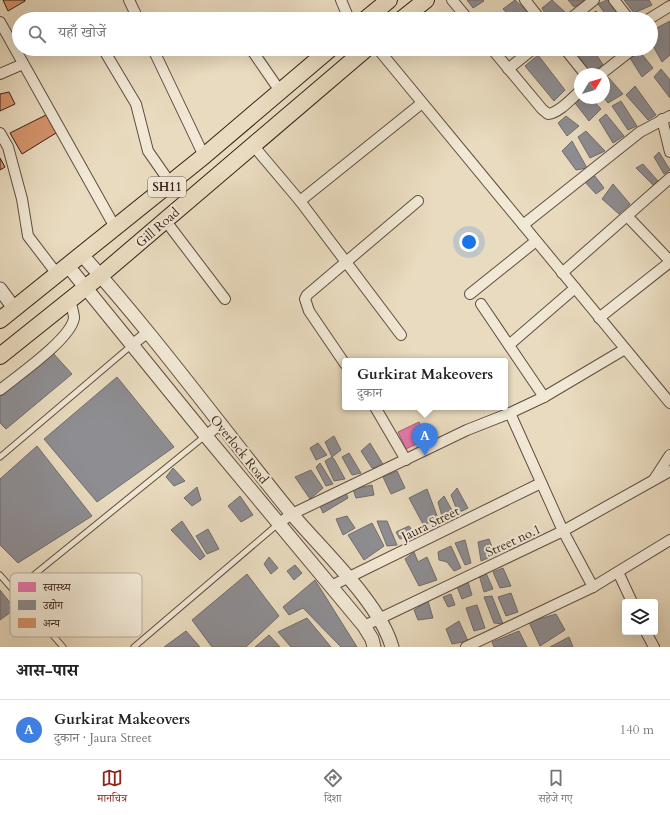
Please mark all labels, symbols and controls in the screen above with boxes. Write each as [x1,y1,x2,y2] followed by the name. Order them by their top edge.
[12,12,658,56] search box
[58,22,106,42] text: यहाँ खोजें
[26,23,48,45] icon: search
[574,68,610,104] north arrow
[148,177,186,197] road number: SH11
[132,204,183,252] street label: Gill Road
[459,232,479,252] your location
[342,358,508,410] popup
[357,364,493,384] text: Gurkirat Makeovers
[357,384,382,402] text: दुकान
[206,411,273,488] street label: Overlock Road
[412,423,438,456] pin: A
[397,502,462,547] street label: Jaura Street
[483,520,544,562] street label: Street no.1
[10,573,142,637] legend
[42,580,71,595] text: स्वास्थ्य
[42,598,64,613] text: उद्योग
[622,599,658,635] map controls
[622,599,658,635] button: layers
[43,616,61,631] text: अन्य
[16,659,78,682] text: आस-पास
[54,709,190,729] text: Gurkirat Makeovers
[24,721,34,739] text: A
[620,721,654,739] text: 140 m
[54,729,152,747] text: दुकान · Jaura Street
[97,767,127,809] tab: मानचित्र
[322,767,344,809] tab: दिशा
[538,767,573,809] tab: सहेजे गए

